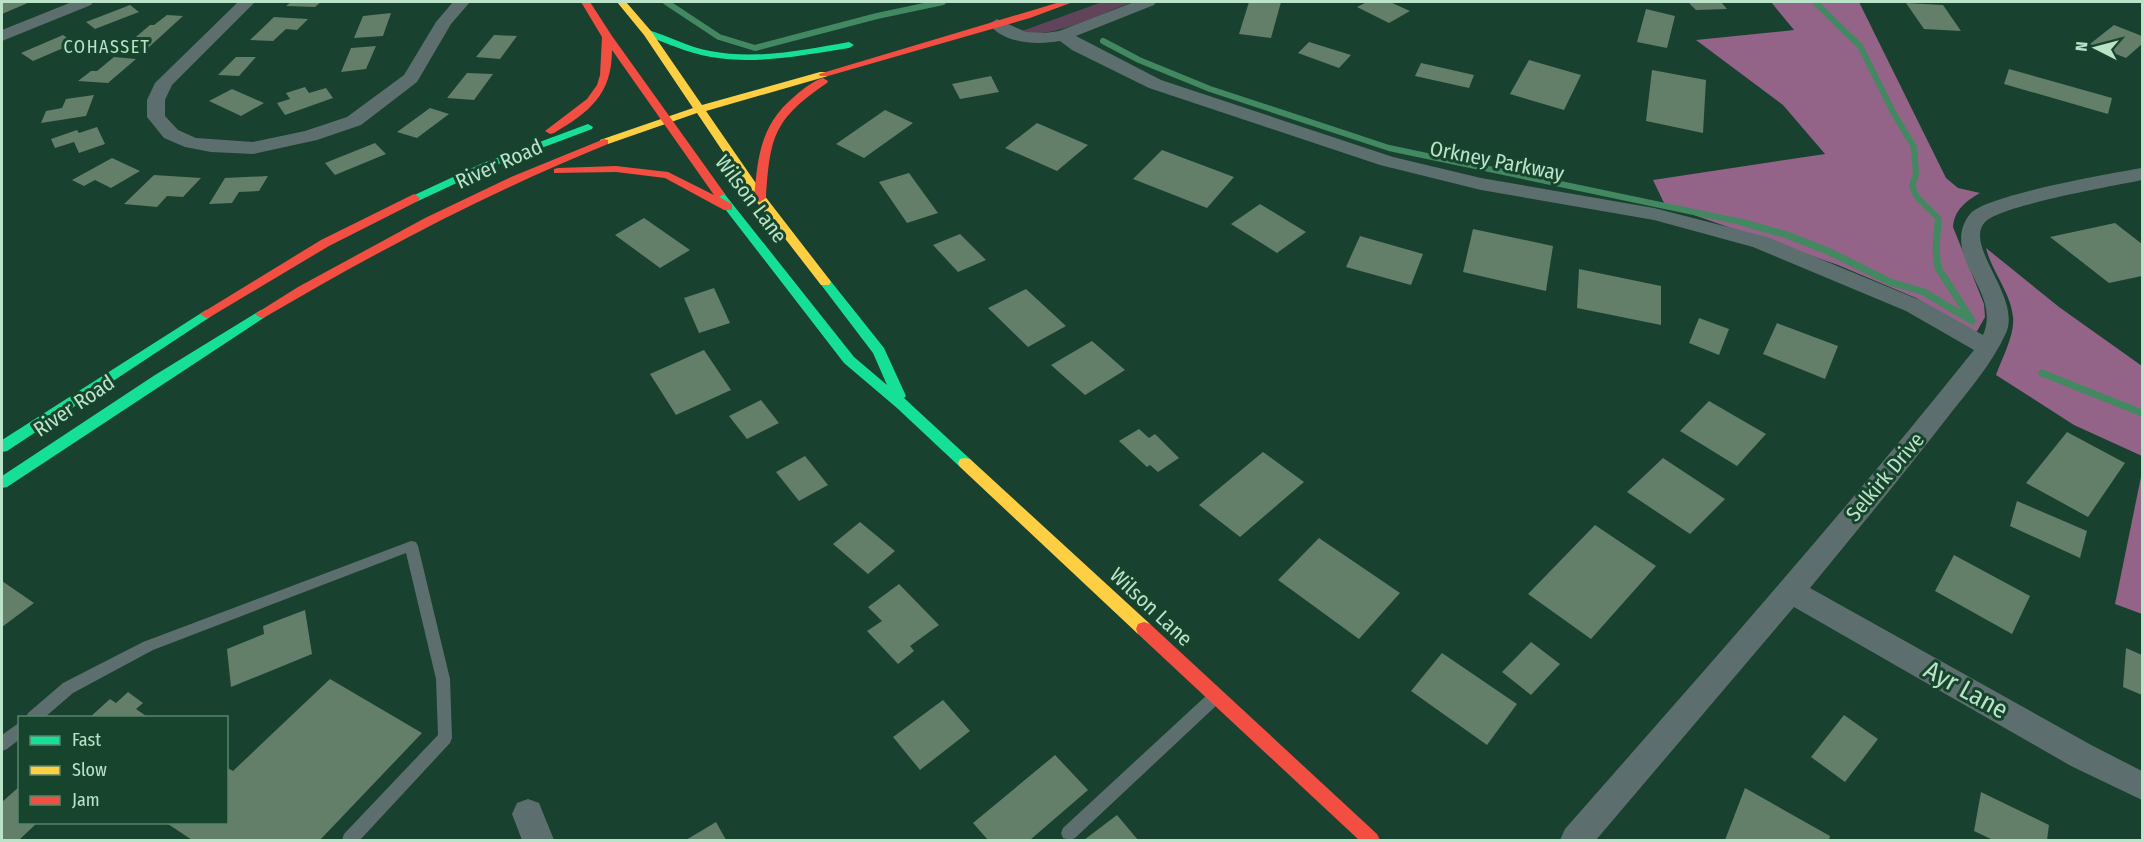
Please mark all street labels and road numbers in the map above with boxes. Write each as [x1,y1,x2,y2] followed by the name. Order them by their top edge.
[452,133,546,195] street label: River Road
[1428,135,1567,187] street label: Orkney Parkway
[709,150,793,248] street label: Wilson Lane
[29,369,119,443] street label: River Road
[1840,427,1930,527] street label: Selkirk Drive
[1104,562,1198,652] street label: Wilson Lane
[1919,654,2013,726] street label: Ayr Lane

